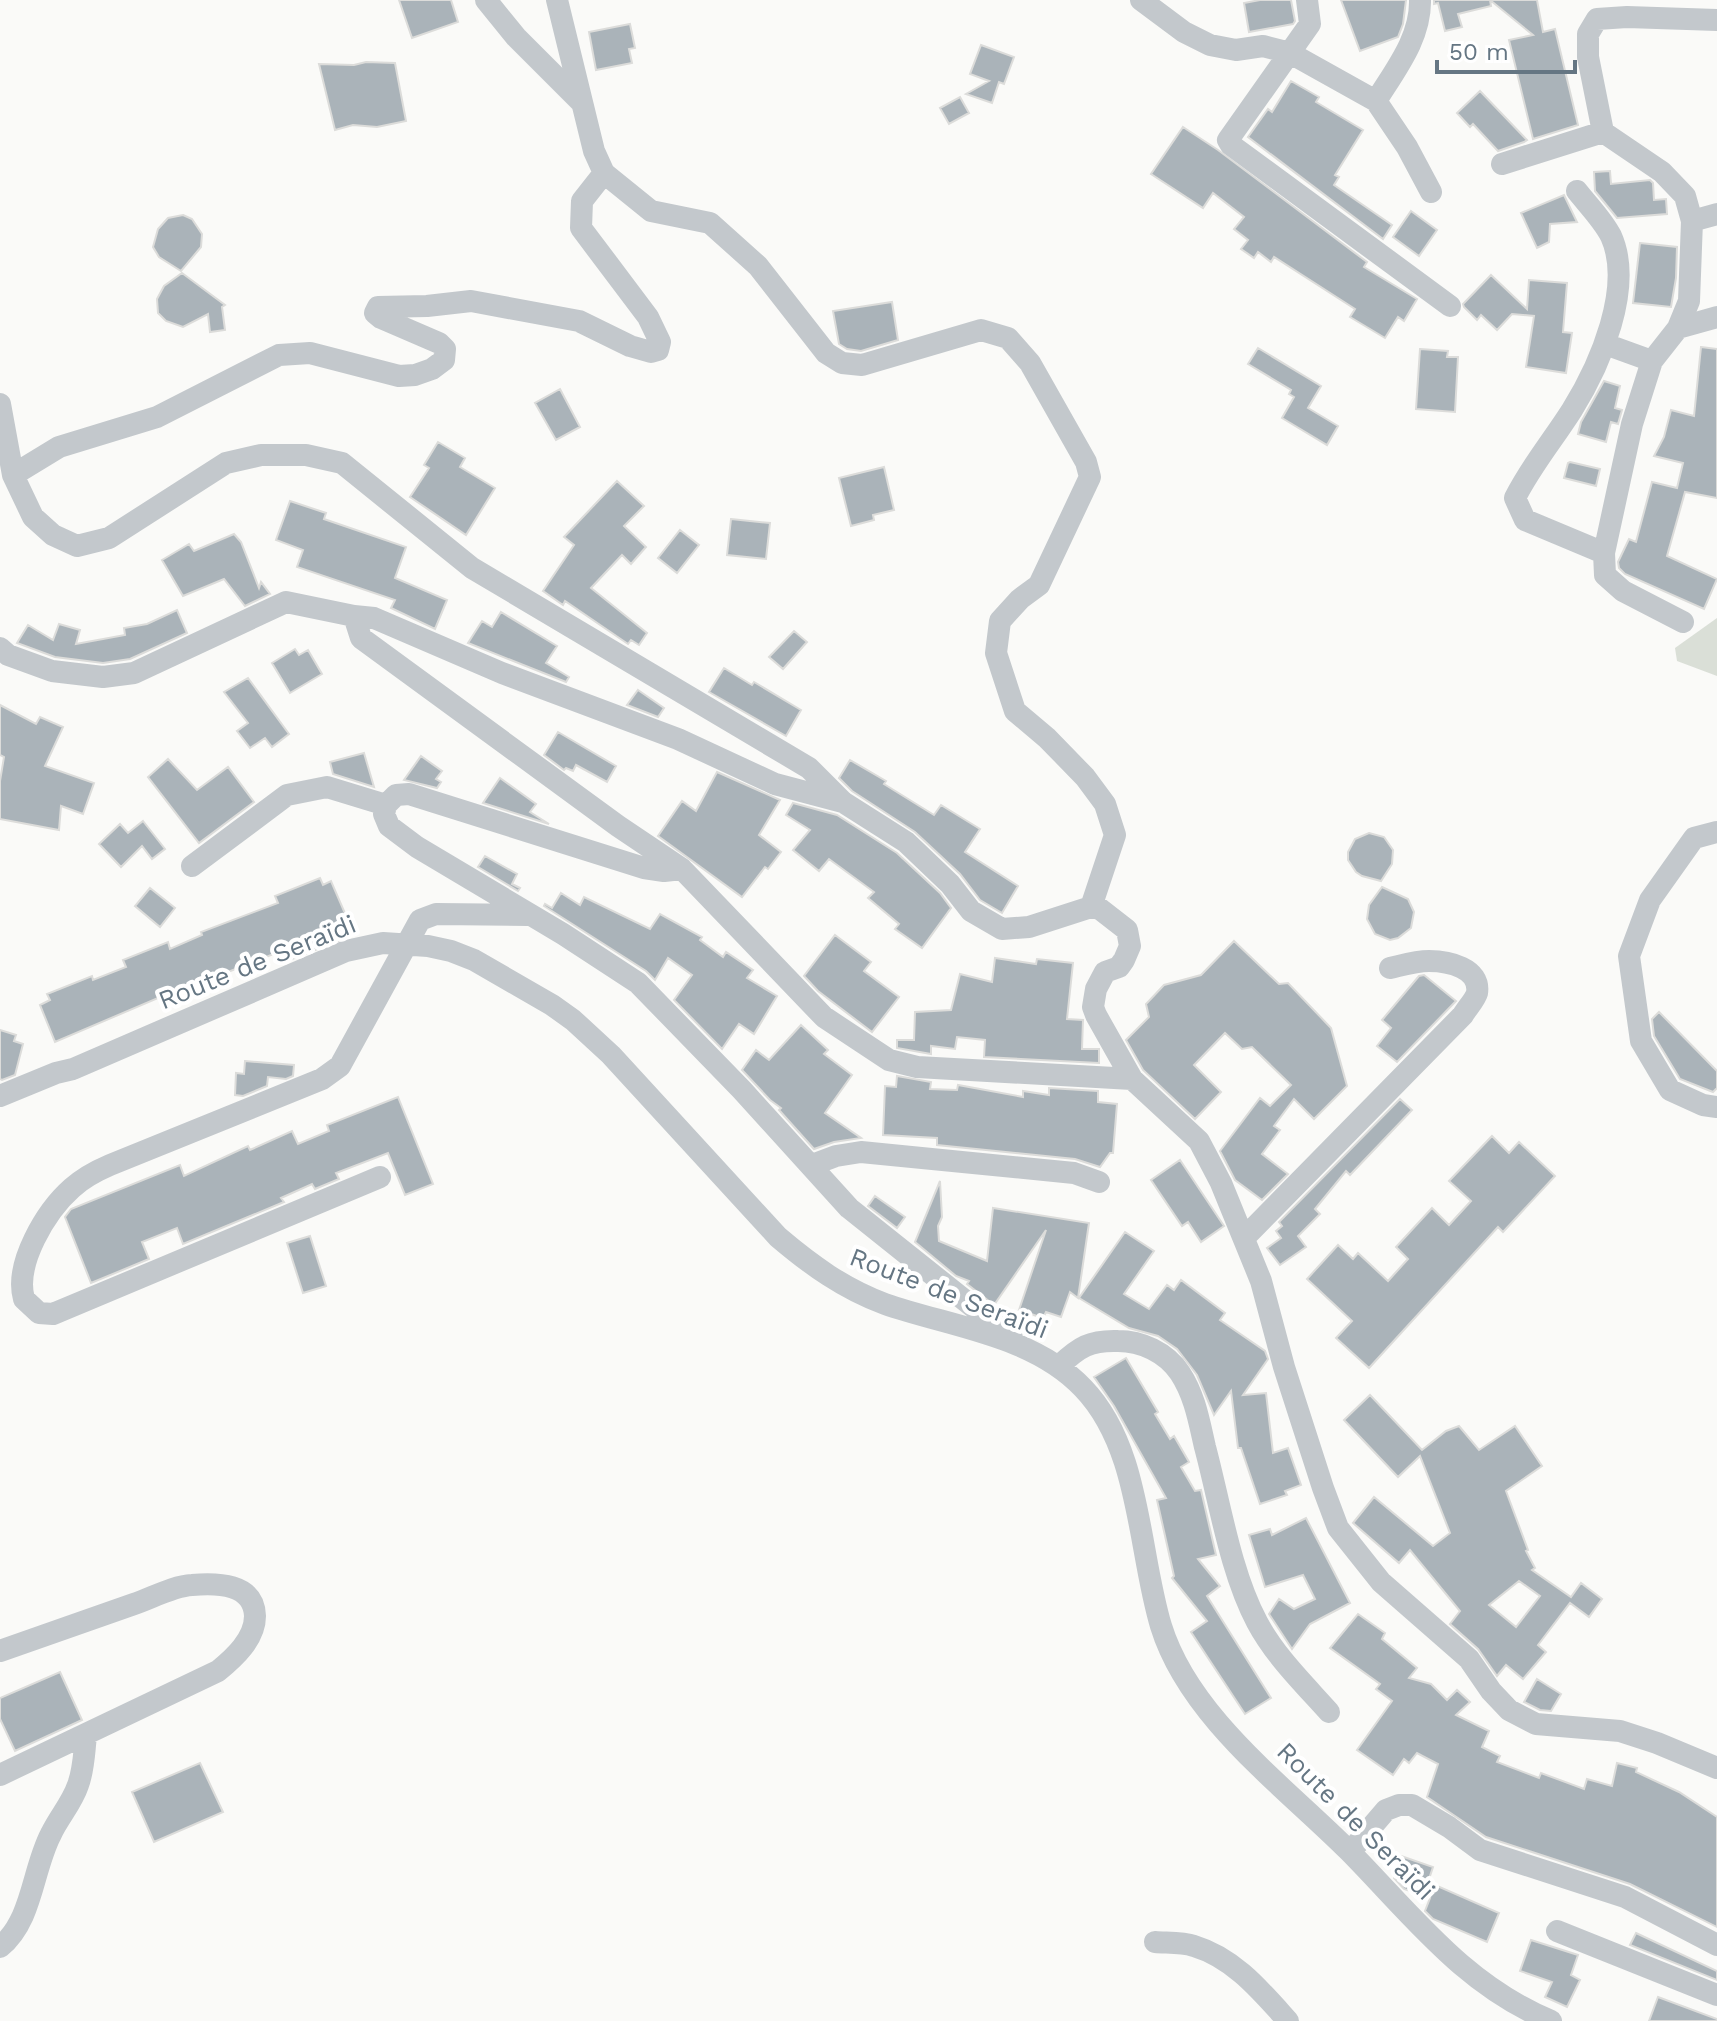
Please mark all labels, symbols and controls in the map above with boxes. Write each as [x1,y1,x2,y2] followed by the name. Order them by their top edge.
[1437,24,1575,74] scale bar
[1449,38,1509,66] text: 50 m
[154,909,360,1015] street label: Route de Seraïdi
[846,1241,1052,1345] street label: Route de Seraïdi
[1271,1736,1441,1906] street label: Route de Seraïdi

